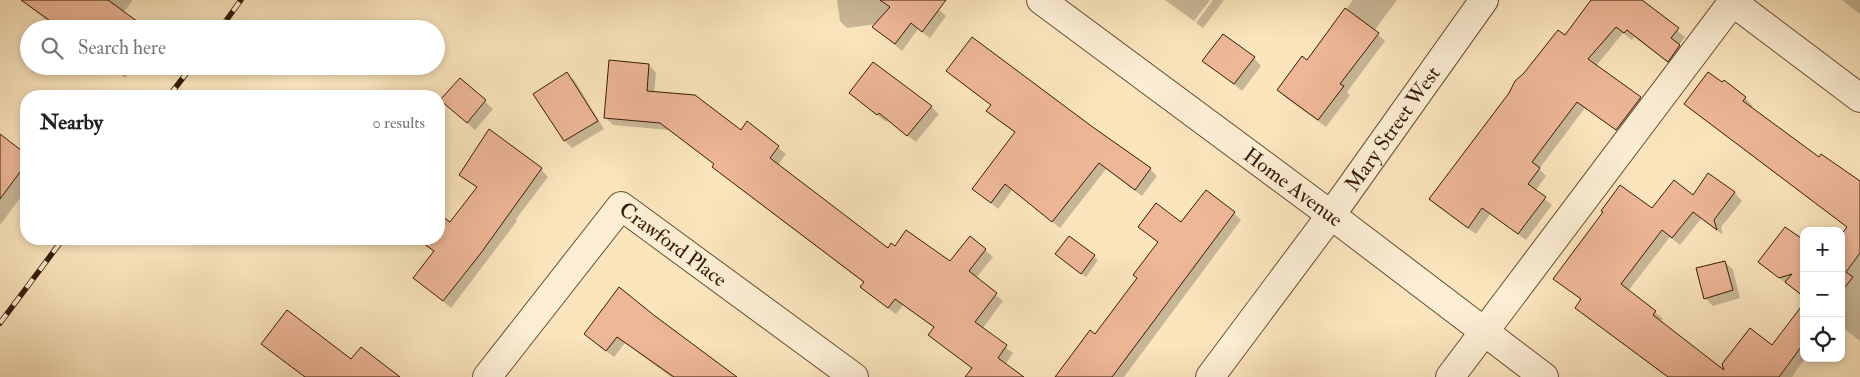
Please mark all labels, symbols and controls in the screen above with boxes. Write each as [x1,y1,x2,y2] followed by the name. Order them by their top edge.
[20,20,445,75] search box
[38,34,66,62] icon: search
[78,36,166,60] text: Search here
[1339,61,1447,197] street label: Mary Street West
[40,109,103,136] text: Nearby
[372,113,425,133] text: 0 results
[1238,142,1348,233] street label: Home Avenue
[614,196,732,293] street label: Crawford Place
[1800,227,1845,362] map controls
[1800,227,1845,272] button: +
[1800,272,1845,317] button: −
[1800,317,1845,362] button: locate

